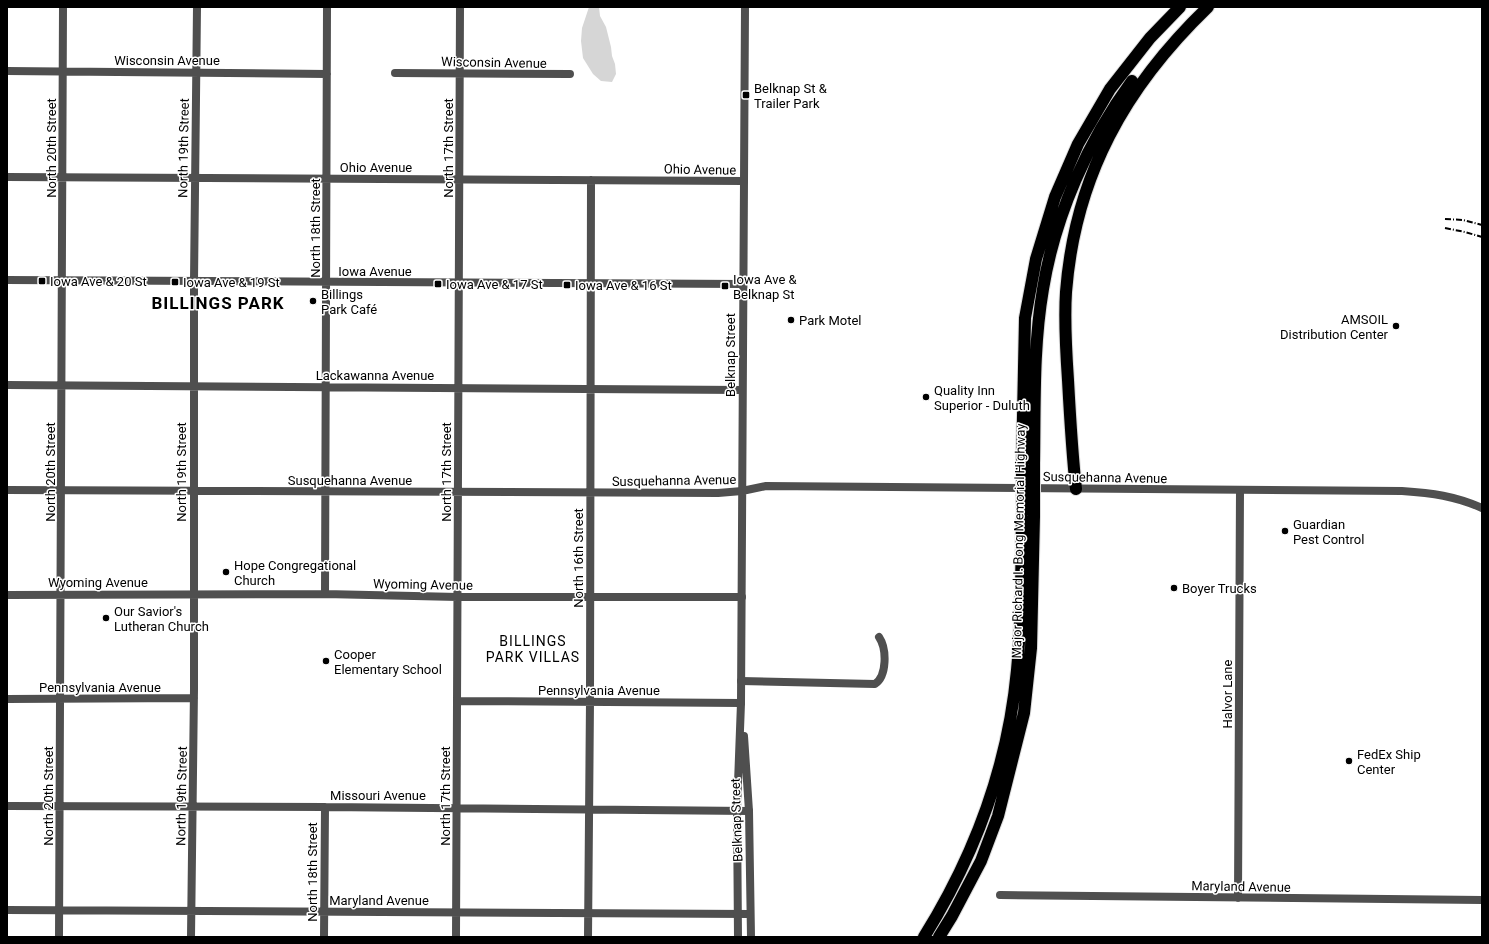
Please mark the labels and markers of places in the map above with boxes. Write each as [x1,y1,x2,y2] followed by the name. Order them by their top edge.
[754,81,828,111] place label: Belknap St & Trailer Park
[741,90,751,100] marker: Belknap St & Trailer Park
[733,272,798,302] place label: Iowa Ave & Belknap St
[50,274,147,289] place label: Iowa Ave & 20 St
[183,275,280,290] place label: Iowa Ave & 19 St
[37,276,47,286] marker: Iowa Ave & 20 St
[170,277,180,287] marker: Iowa Ave & 19 St
[446,277,543,292] place label: Iowa Ave & 17 St
[575,278,672,293] place label: Iowa Ave & 16 St
[433,279,443,289] marker: Iowa Ave & 17 St
[562,280,572,290] marker: Iowa Ave & 16 St
[720,281,730,291] marker: Iowa Ave & Belknap St
[321,287,377,317] place label: Billings Park Café
[308,296,318,306] marker: Billings Park Café
[1280,312,1389,342] place label: AMSOIL Distribution Center
[799,313,862,328] place label: Park Motel
[786,315,796,325] marker: Park Motel
[1391,321,1401,331] marker: AMSOIL Distribution Center
[934,383,1030,413] place label: Quality Inn Superior - Duluth
[921,392,931,402] marker: Quality Inn Superior - Duluth
[1293,517,1364,547] place label: Guardian Pest Control
[1280,526,1290,536] marker: Guardian Pest Control
[234,558,356,588] place label: Hope Congregational Church
[221,567,231,577] marker: Hope Congregational Church
[1182,581,1257,596] place label: Boyer Trucks
[1169,583,1179,593] marker: Boyer Trucks
[114,604,209,634] place label: Our Savior's Lutheran Church
[101,613,111,623] marker: Our Savior's Lutheran Church
[334,647,442,677] place label: Cooper Elementary School
[321,656,331,666] marker: Cooper Elementary School
[1357,747,1421,777] place label: FedEx Ship Center
[1344,756,1354,766] marker: FedEx Ship Center

